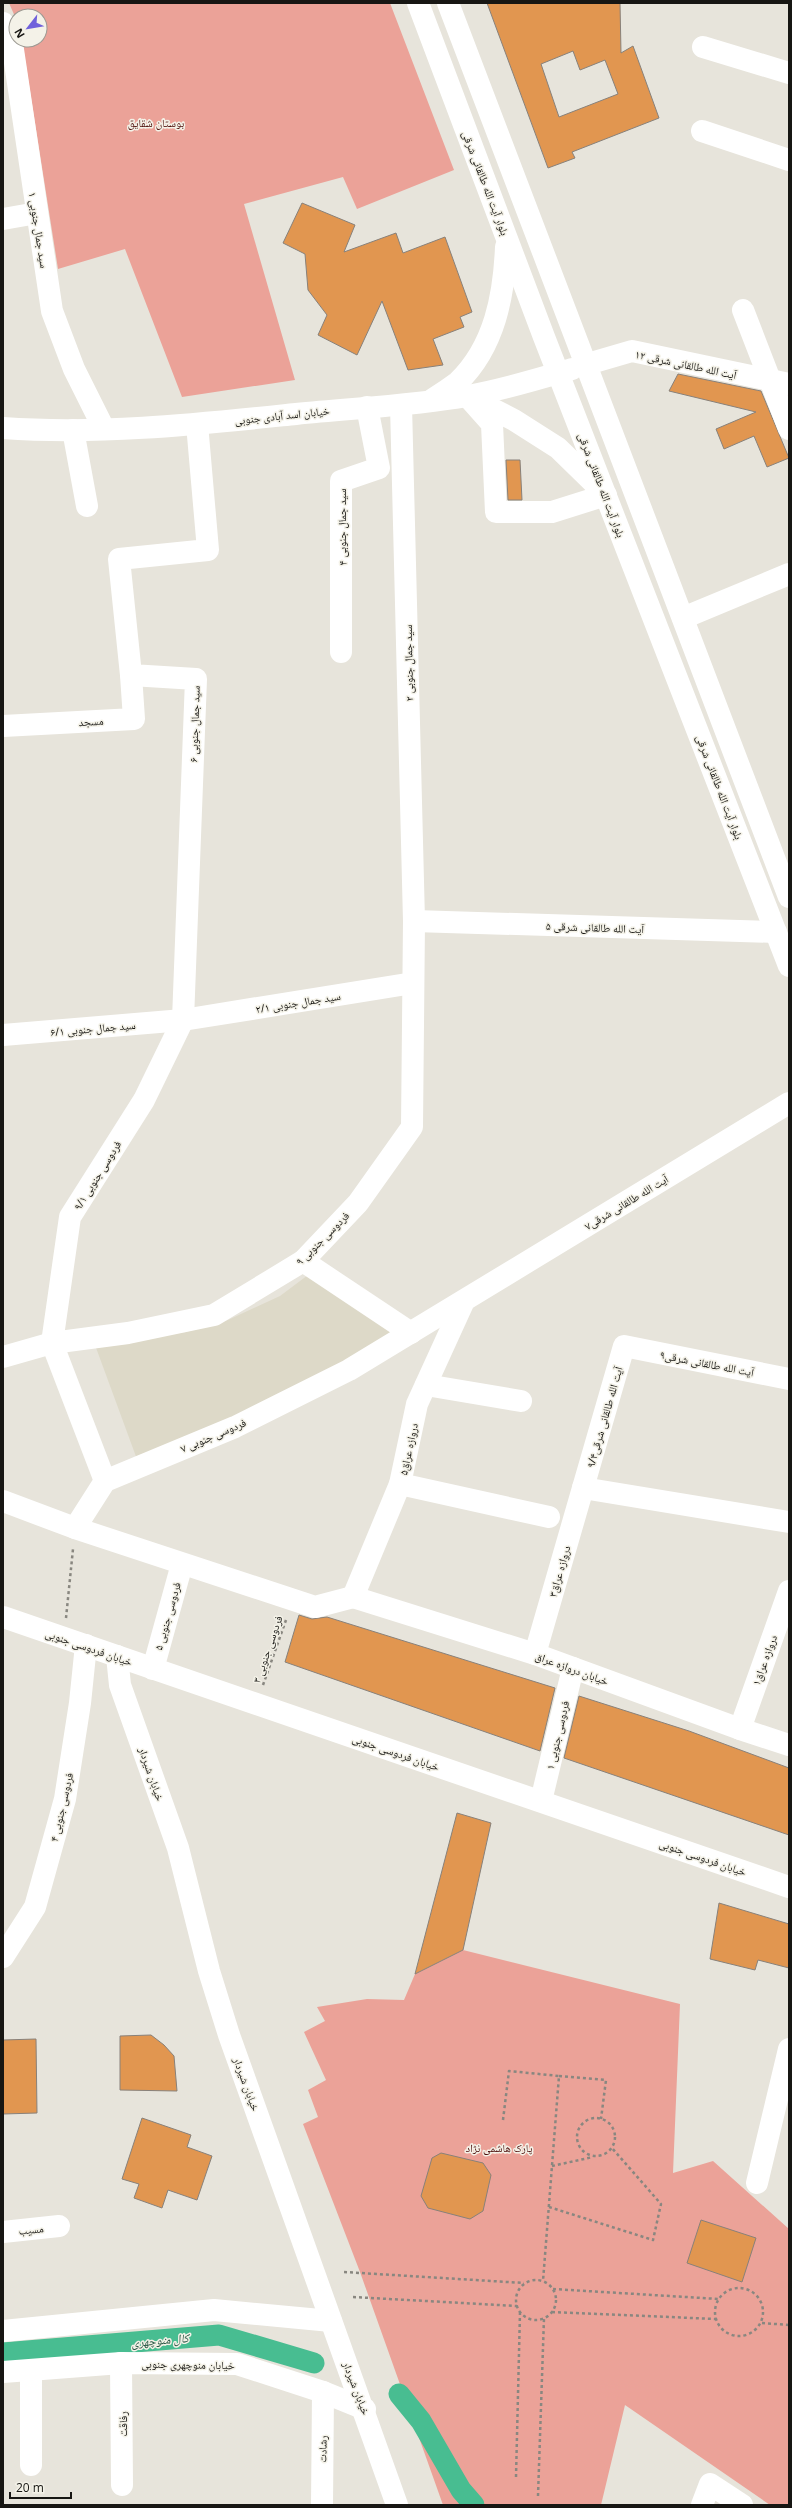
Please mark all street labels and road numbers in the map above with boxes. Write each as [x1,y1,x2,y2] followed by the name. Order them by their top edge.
[459,128,513,238] street label: بلوار آیت الله طالقانی شرقی
[26,191,52,269] street label: سید جمال جنوبی ۱
[634,346,738,382] street label: آیت الله طالقانی شرقی ۱۲
[234,403,330,427] street label: خیابان اسد آبادی جنوبی
[575,430,629,540] street label: بلوار آیت الله طالقانی شرقی
[334,489,349,565] street label: سید جمال جنوبی ۴
[400,624,416,702] street label: سید جمال جنوبی ۲
[185,685,203,763] street label: سید جمال جنوبی ۶
[78,713,104,729] street label: مسجد
[693,732,747,842] street label: بلوار آیت الله طالقانی شرقی
[546,918,645,936] street label: آیت الله طالقانی شرقی ۵
[254,988,342,1016] street label: سید جمال جنوبی ۲/۱
[50,1017,136,1039] street label: سید جمال جنوبی ۶/۱
[70,1137,125,1213] street label: فردوسی جنوبی ۹/۱
[581,1171,671,1233] street label: آیت الله طالقانی شرقی۷
[292,1208,352,1268] street label: فردوسی جنوبی ۹
[659,1347,755,1379] street label: آیت الله طالقانی شرقی۹
[582,1365,626,1469] street label: آیت الله طالقانی شرقی۹/۴
[178,1414,249,1456] street label: فردوسی جنوبی ۷
[395,1421,421,1476] street label: دروازه عراق۵
[545,1543,574,1598] street label: دروازه عراق۳
[150,1580,184,1652] street label: فردوسی جنوبی ۵
[248,1613,286,1685] street label: فردوسی جنوبی ۳
[43,1625,135,1669] street label: خیابان فردوسی جنوبی
[748,1632,780,1687] street label: دروازه عراق۱
[533,1648,611,1688] street label: خیابان دروازه عراق
[542,1699,572,1771] street label: فردوسی جنوبی ۱
[350,1730,442,1774] street label: خیابان فردوسی جنوبی
[135,1744,168,1803] street label: خیابان شیردار
[46,1771,76,1843] street label: فردوسی جنوبی ۴
[657,1835,749,1879] street label: خیابان فردوسی جنوبی
[230,2054,264,2113] street label: خیابان شیردار
[18,2220,44,2238] street label: مسیب
[141,2356,235,2372] street label: خیابان منوچهری جنوبی
[340,2358,374,2417] street label: خیابان شیردار
[115,2411,130,2437] street label: رفاقت
[314,2435,330,2463] street label: رشادت

